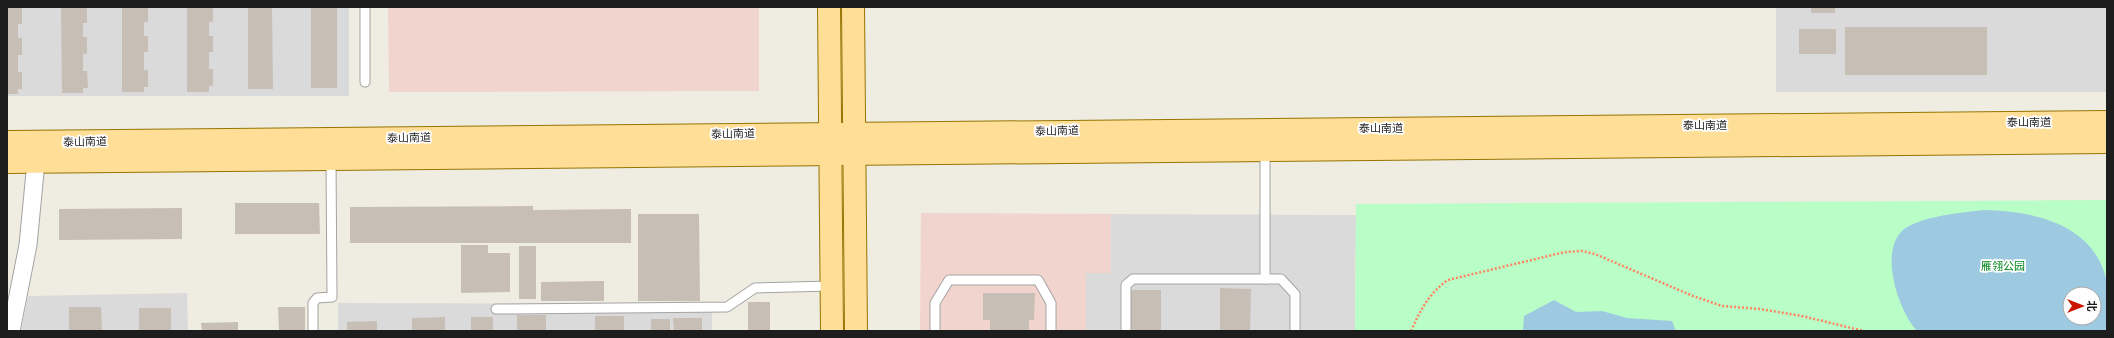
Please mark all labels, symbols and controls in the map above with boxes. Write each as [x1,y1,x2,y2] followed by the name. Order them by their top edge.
[2007,116,2051,129] street label: 泰山南道
[1683,119,1727,132] street label: 泰山南道
[1359,122,1403,135] street label: 泰山南道
[1035,124,1079,138] street label: 泰山南道
[711,127,755,141] street label: 泰山南道
[387,131,431,145] street label: 泰山南道
[63,135,107,149] street label: 泰山南道
[1981,260,2025,273] park label: 雁翎公园
[2062,286,2102,326] north arrow
[2085,301,2098,312] text: 北

